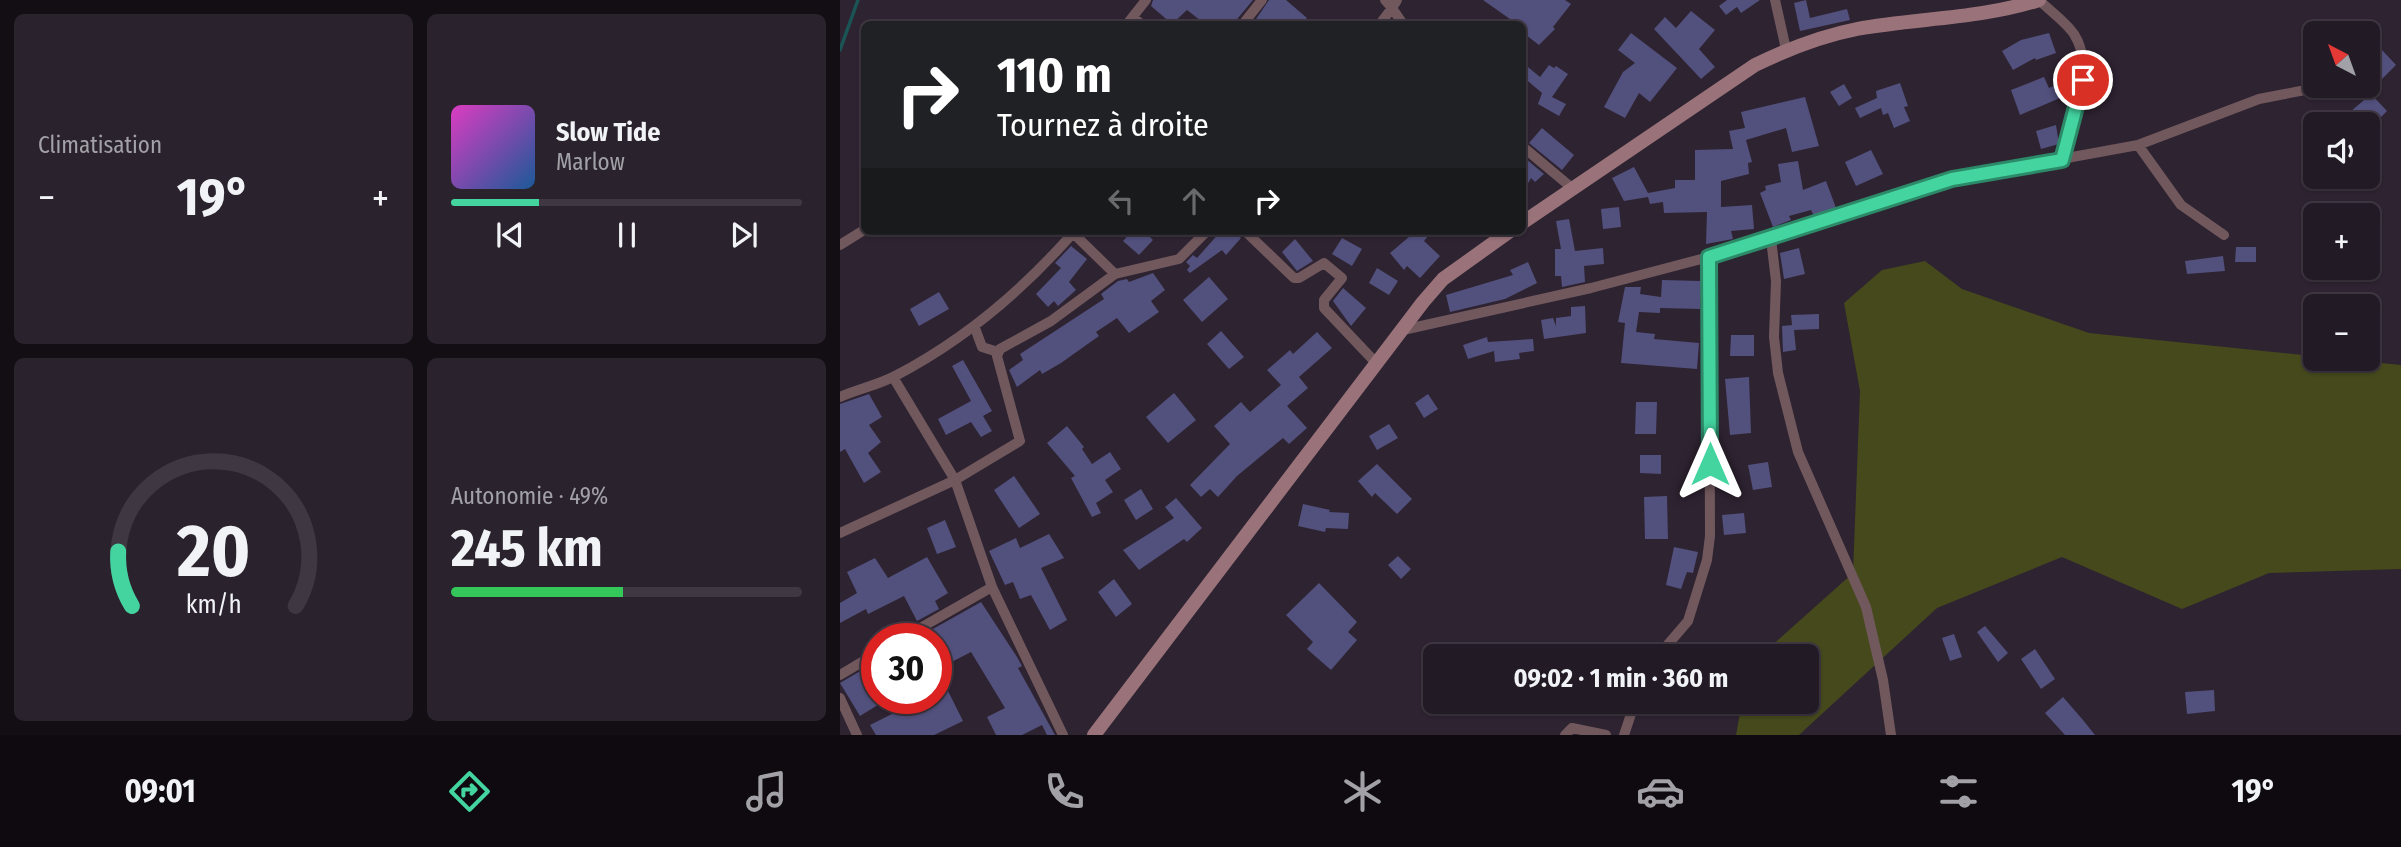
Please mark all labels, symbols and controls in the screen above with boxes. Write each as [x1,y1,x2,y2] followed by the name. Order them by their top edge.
[2303,21,2380,98] north arrow
[2303,21,2380,371] map controls
[997,46,1112,105] text: 110 m
[882,49,973,140] icon: right
[2053,50,2113,110] pin
[2064,61,2102,99] icon: arrive
[997,106,1209,144] text: Tournez à droite
[2303,112,2380,189] button: sound
[556,117,660,148] text: Slow Tide
[38,131,162,159] text: Climatisation
[556,148,625,176] text: Marlow
[177,166,250,229] text: 19°
[38,175,55,221] text: −
[372,175,389,221] text: +
[1102,182,1140,220] icon: left
[1175,182,1213,220] icon: ahead
[1248,182,1286,220] icon: right
[2303,203,2380,280] button: +
[491,216,529,254] icon: previous
[608,216,646,254] icon: pause
[725,216,763,254] icon: next
[2303,294,2380,371] button: −
[1673,427,1747,501] position arrow
[451,482,608,510] text: Autonomie · 49%
[176,508,250,595] text: 20
[451,517,603,580] text: 245 km
[186,589,241,619] text: km/h
[861,623,952,714] speed limit sign: 30
[1514,663,1728,694] text: 09:02 · 1 min · 360 m
[445,767,494,816] icon: directions
[742,767,791,816] icon: music
[1040,767,1089,816] icon: phone
[1338,767,1387,816] icon: climate
[1636,767,1685,816] icon: car
[1934,767,1983,816] icon: filters
[124,772,196,810] text: 09:01
[2232,772,2277,810] text: 19°

